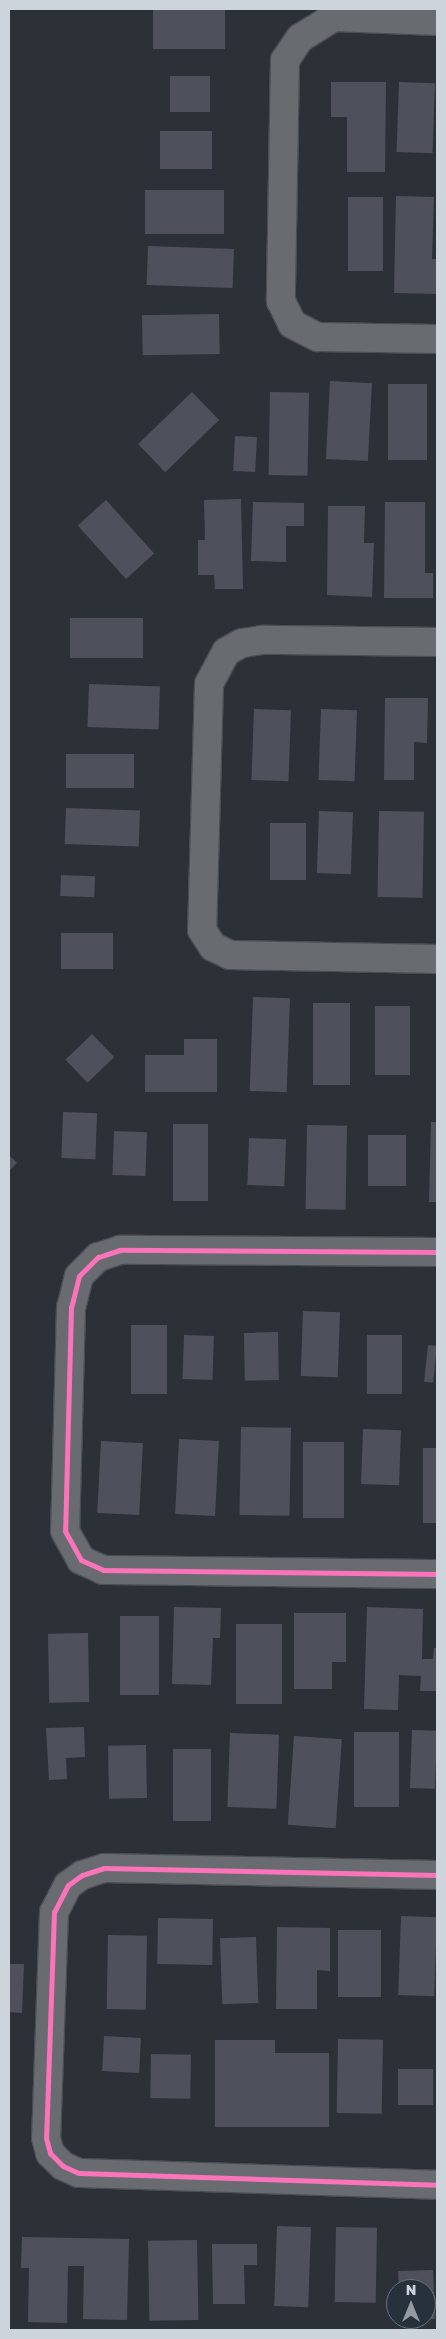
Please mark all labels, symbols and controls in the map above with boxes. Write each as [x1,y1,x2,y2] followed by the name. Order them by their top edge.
[386,2279,436,2329] north arrow
[406,2281,416,2298] text: N

